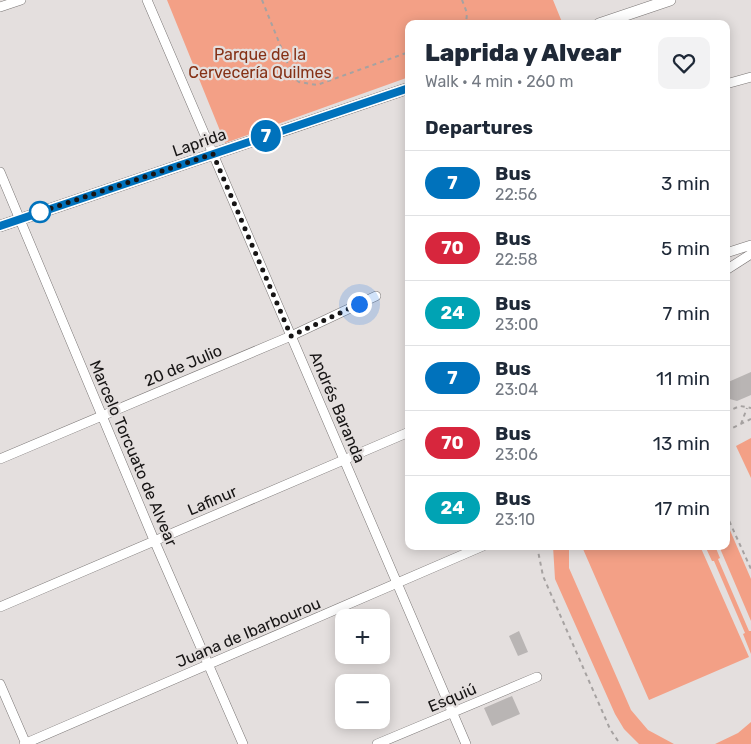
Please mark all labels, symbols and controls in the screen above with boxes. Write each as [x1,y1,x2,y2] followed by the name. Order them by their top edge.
[658,37,710,89] button: heart
[425,39,621,67] text: Laprida y Alvear
[188,45,332,82] park label: Parque de la Cervecería Quilmes
[425,72,574,91] text: Walk · 4 min · 260 m
[425,116,533,139] text: Departures
[250,120,282,152] line badge: 7
[170,124,229,161] street label: Laprida
[261,125,271,147] text: 7
[495,162,531,185] text: Bus
[447,172,458,194] text: 7
[661,172,710,195] text: 3 min
[495,185,537,204] text: 22:56
[29,201,51,223] unlabelled marker
[495,227,531,250] text: Bus
[441,237,464,259] text: 70
[661,237,710,260] text: 5 min
[495,250,538,269] text: 22:58
[347,292,372,317] your location
[495,292,531,315] text: Bus
[441,302,464,324] text: 24
[663,302,710,325] text: 7 min
[495,315,538,334] text: 23:00
[141,341,225,390] street label: 20 de Julio
[305,349,370,466] street label: Andrés Baranda
[86,357,181,549] street label: Marcelo Torcuato de Alvear
[495,357,531,380] text: Bus
[447,367,458,389] text: 7
[656,367,710,390] text: 11 min
[495,380,538,399] text: 23:04
[495,422,531,445] text: Bus
[441,432,464,454] text: 70
[653,432,710,455] text: 13 min
[495,445,538,464] text: 23:06
[185,482,240,519] street label: Lafinur
[495,487,531,510] text: Bus
[441,497,464,519] text: 24
[654,497,710,520] text: 17 min
[495,510,535,529] text: 23:10
[173,593,323,672] street label: Juana de Ibarbourou
[335,609,390,729] map controls
[335,609,390,664] button: +
[335,674,390,729] button: −
[425,679,479,716] street label: Esquiú

